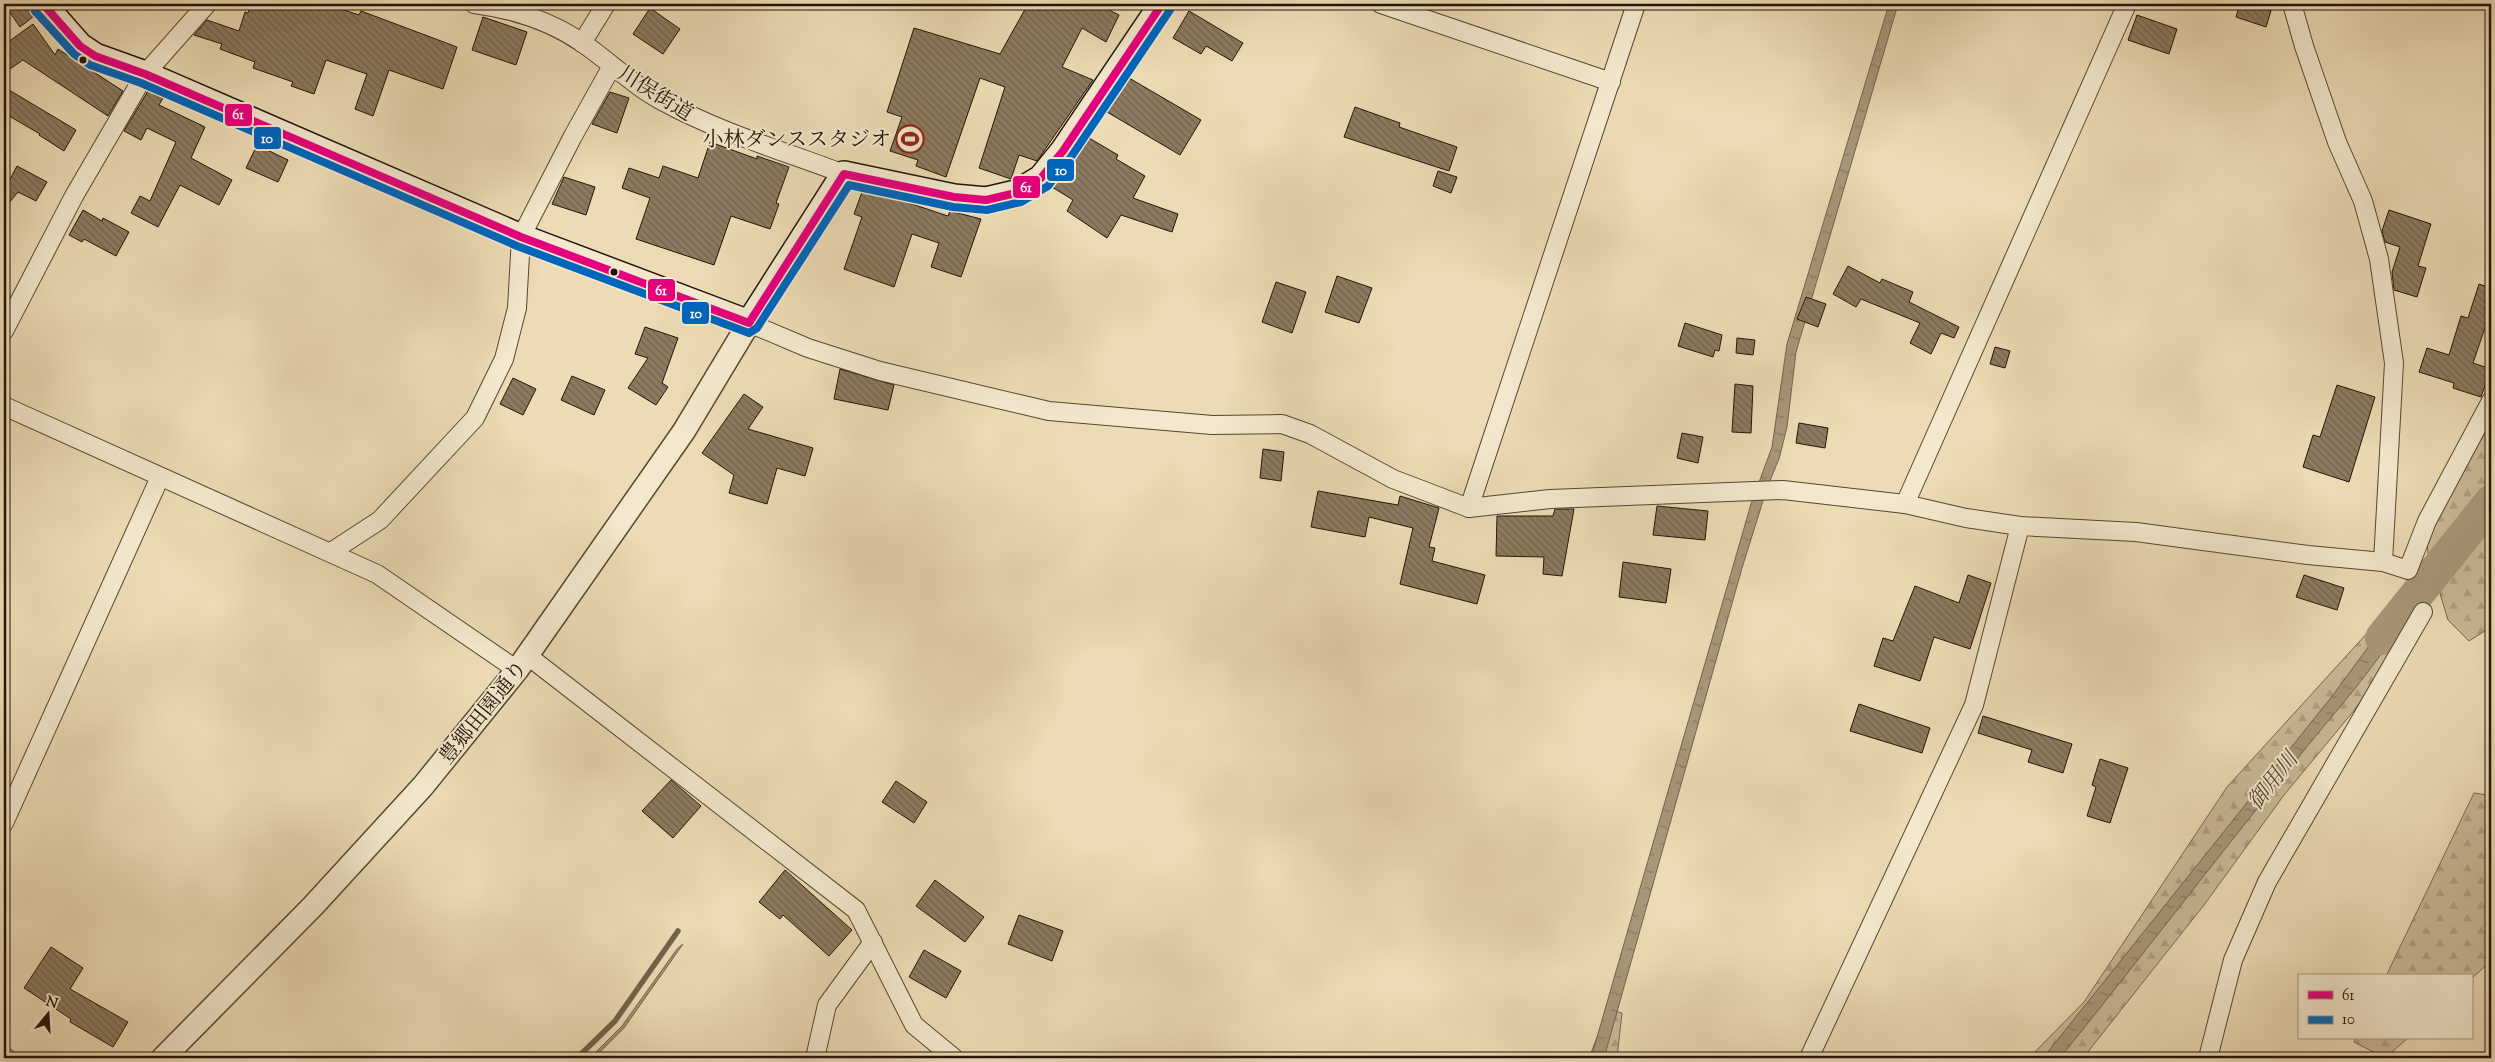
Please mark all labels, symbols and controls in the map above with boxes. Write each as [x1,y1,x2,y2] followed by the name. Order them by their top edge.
[78,55,88,65] unlabelled marker
[611,60,699,130] street label: 川俣街道
[224,103,253,127] line badge: 61
[232,106,244,126] text: 61
[895,124,925,154] sports icon: 小林ダンススタジオ
[253,126,282,150] line badge: 10
[702,126,891,156] place label: 小林ダンススタジオ
[261,130,274,150] text: 10
[1046,158,1075,182] line badge: 10
[1055,162,1068,182] text: 10
[1012,175,1041,199] line badge: 61
[1020,179,1032,199] text: 61
[609,267,619,277] unlabelled marker
[647,278,676,302] line badge: 61
[655,282,667,302] text: 61
[681,301,710,325] line badge: 10
[690,305,703,325] text: 10
[433,655,536,772] street label: 豊郷田園通り
[2241,744,2309,818] water label: 御用川
[2298,974,2472,1040] legend
[2342,986,2354,1007] text: 61
[22,990,72,1040] north arrow
[43,992,60,1015] text: N
[2342,1010,2355,1031] text: 10

